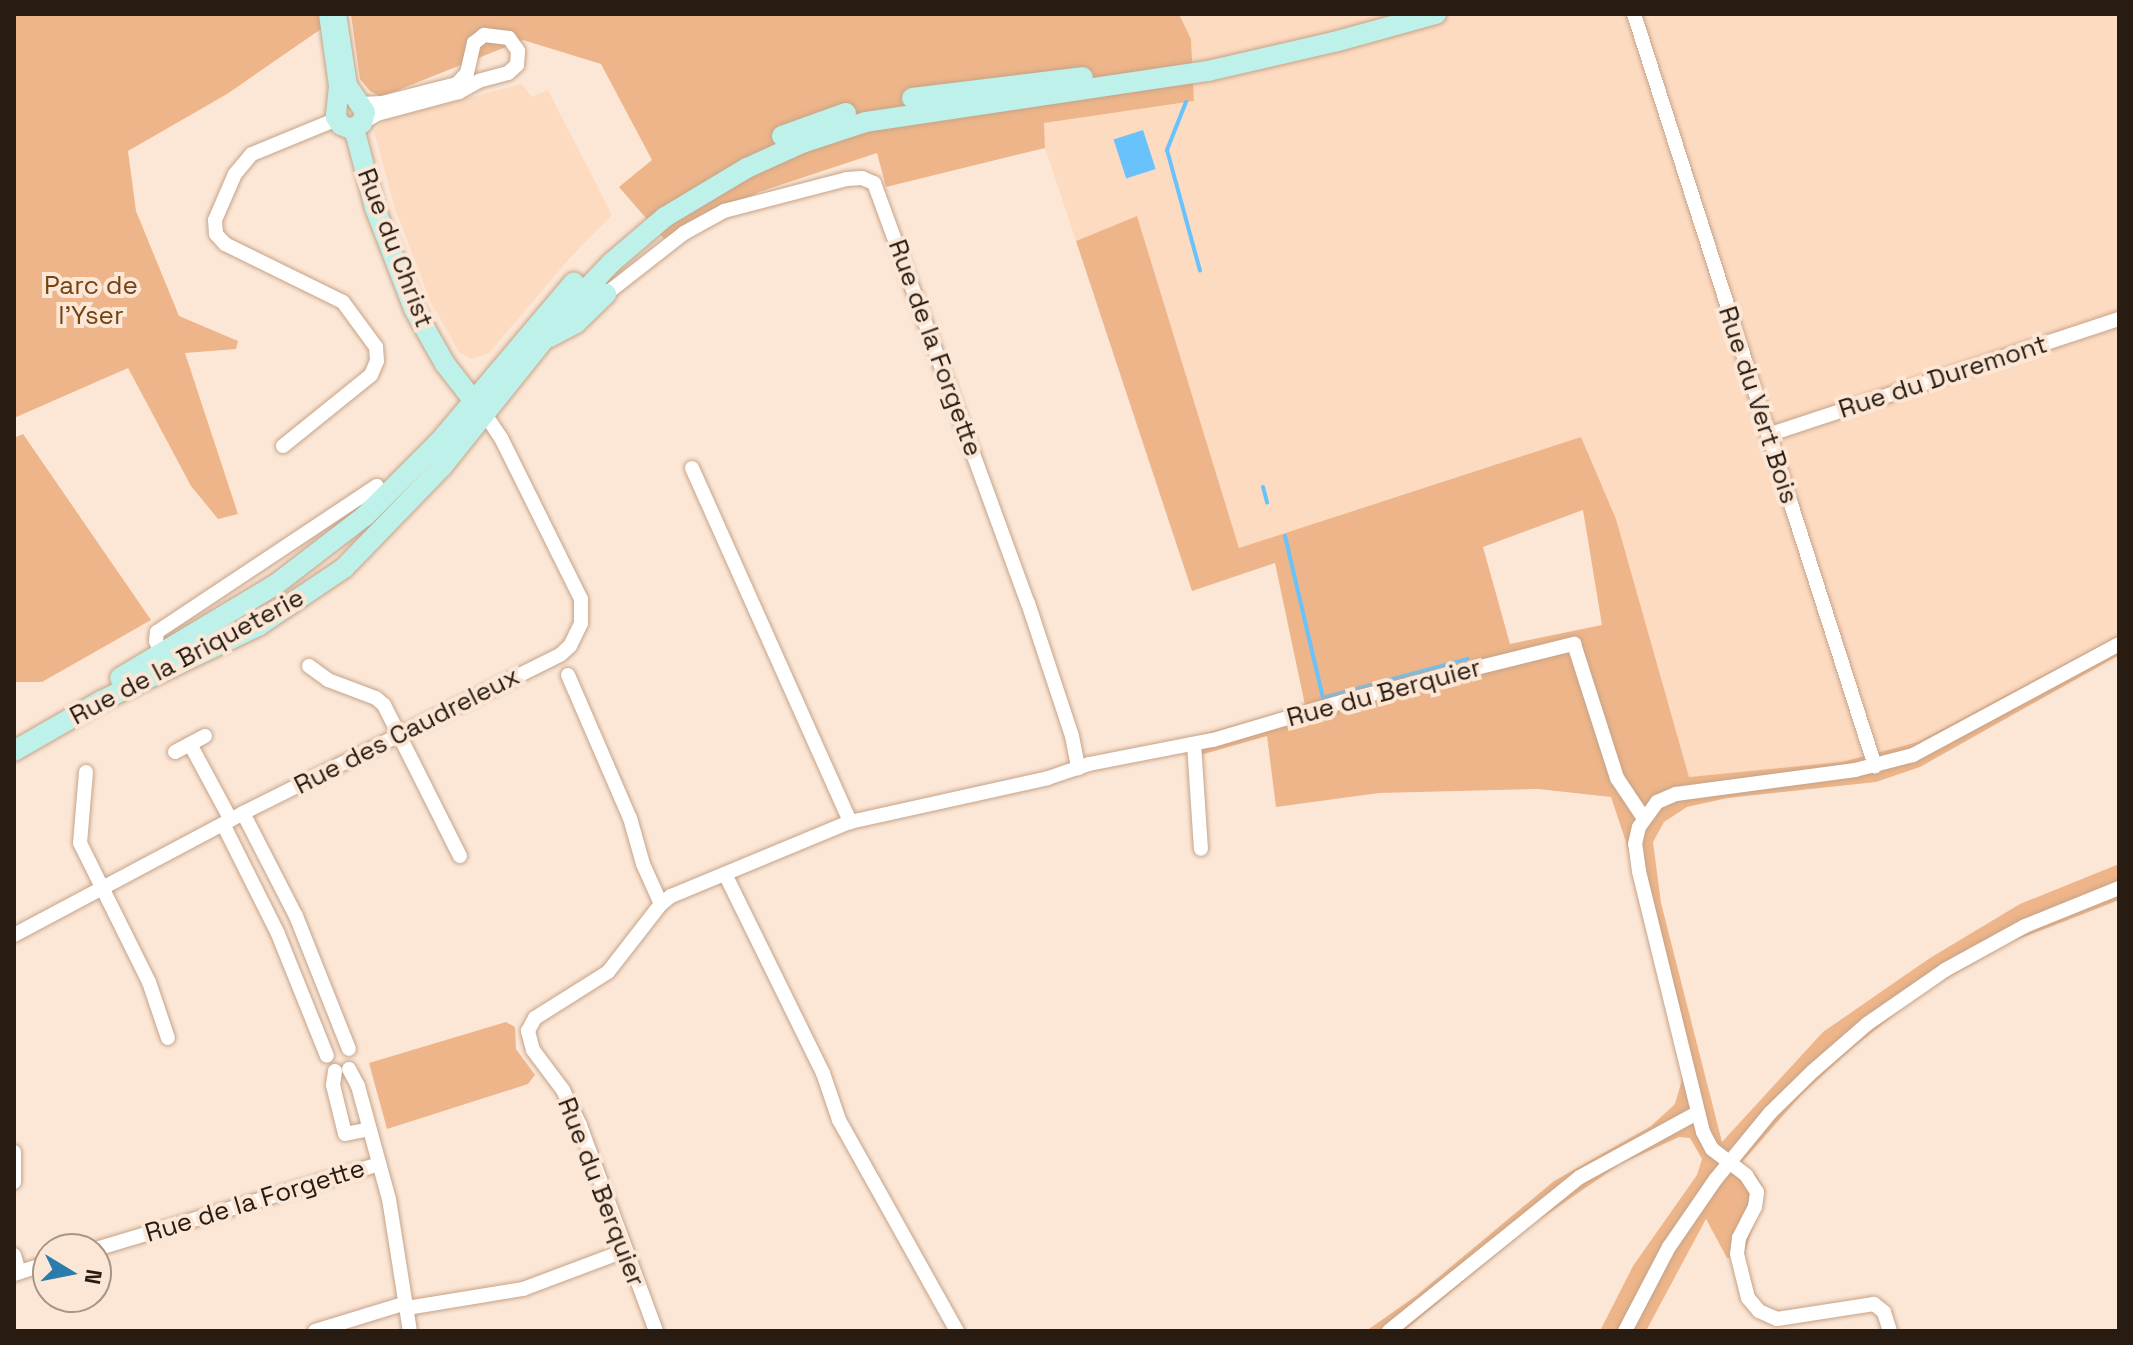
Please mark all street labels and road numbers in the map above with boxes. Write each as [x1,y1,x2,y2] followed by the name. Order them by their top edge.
[350,164,440,332] street label: Rue du Christ
[881,235,989,461] street label: Rue de la Forgette
[1711,302,1805,508] street label: Rue du Vert Bois
[1835,329,2051,425] street label: Rue du Duremont
[65,582,309,732] street label: Rue de la Briqueterie
[1283,652,1485,734] street label: Rue du Berquier
[289,661,525,801] street label: Rue des Caudreleux
[551,1093,651,1291] street label: Rue du Berquier
[141,1153,369,1249] street label: Rue de la Forgette

